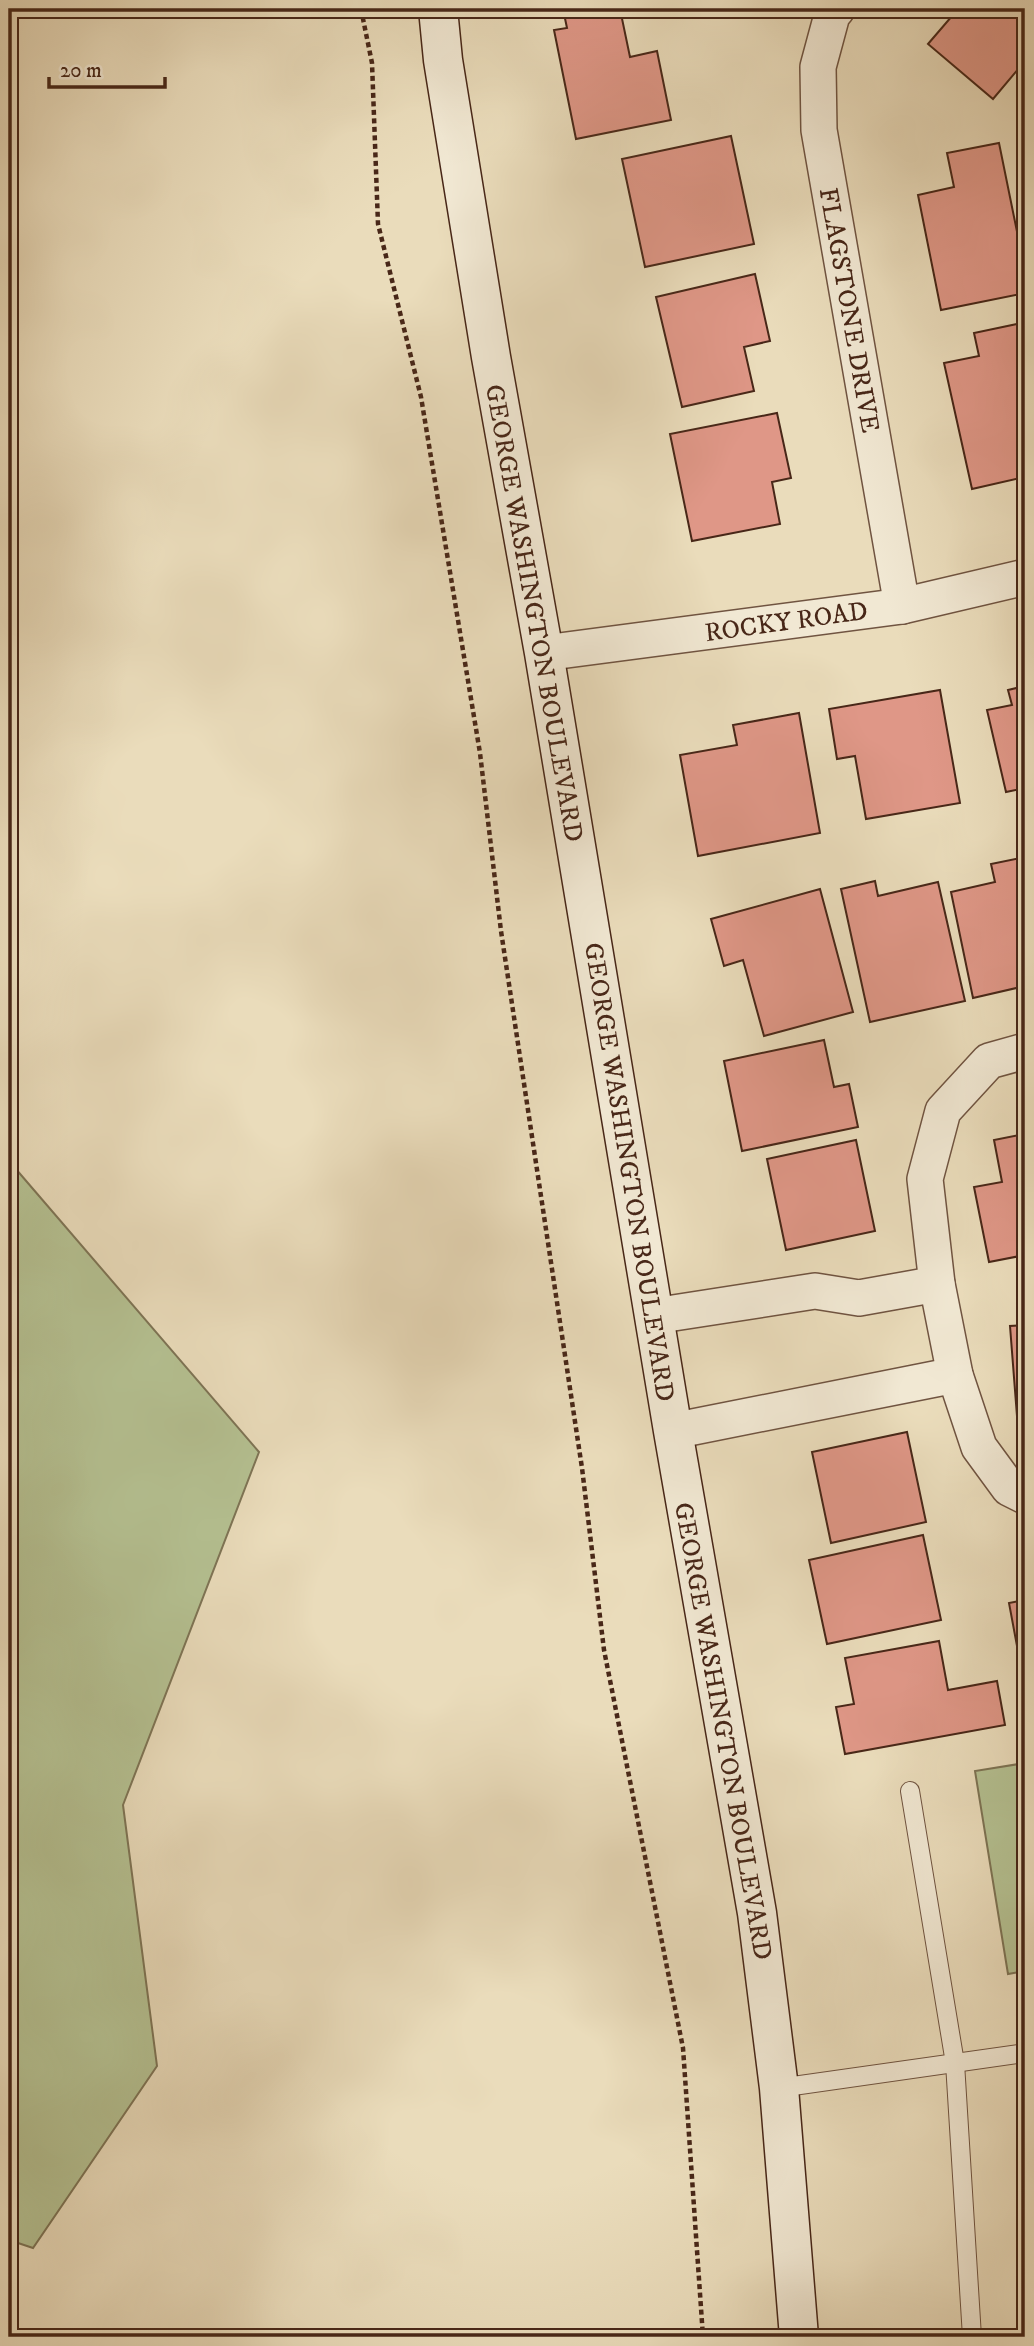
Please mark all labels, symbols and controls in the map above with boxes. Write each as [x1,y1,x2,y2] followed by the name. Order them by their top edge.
[49,46,164,90] scale bar
[60,58,102,84] text: 20 m
[811,185,886,435] street label: FLAGSTONE DRIVE
[477,382,590,845] street label: GEORGE WASHINGTON BOULEVARD
[703,595,870,650] street label: ROCKY ROAD
[576,940,681,1404] street label: GEORGE WASHINGTON BOULEVARD
[666,1500,779,1963] street label: GEORGE WASHINGTON BOULEVARD

